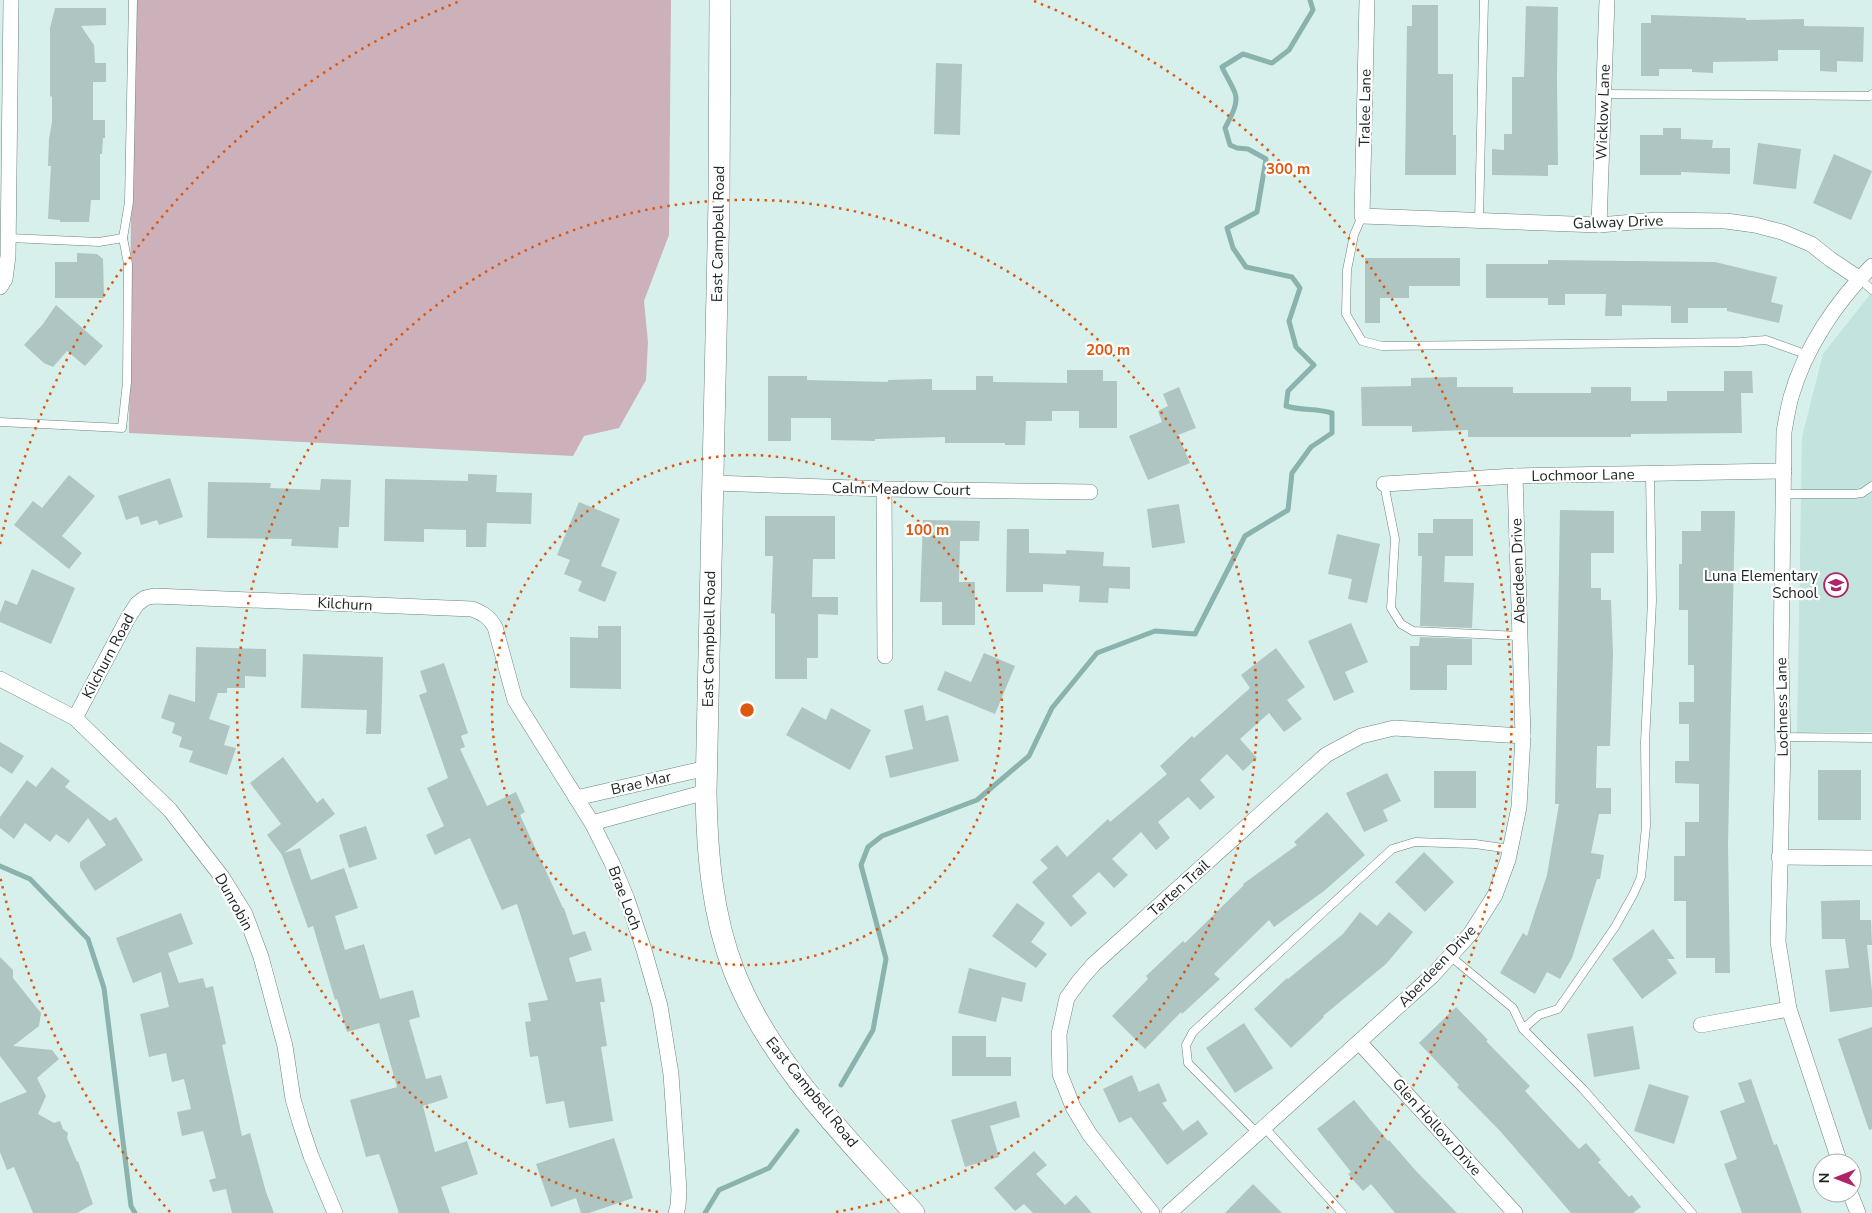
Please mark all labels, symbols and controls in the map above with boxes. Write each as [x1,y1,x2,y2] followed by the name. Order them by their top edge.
[1591,64,1615,160] street label: Wicklow Lane
[1354,69,1376,147] street label: Tralee Lane
[1266,159,1310,179] text: 300 m
[707,166,729,302] street label: East Campbell Road
[1572,210,1664,234] street label: Galway Drive
[1086,340,1130,360] text: 200 m
[1531,464,1635,486] street label: Lochmoor Lane
[832,478,971,500] street label: Calm Meadow Court
[1506,518,1530,624] street label: Aberdeen Drive
[905,520,949,540] text: 100 m
[1704,566,1819,603] place label: Luna Elementary School
[698,571,720,707] street label: East Campbell Road
[1823,572,1849,598] school or university icon: Luna Elementary School
[317,593,373,615] street label: Kilchurn
[77,610,139,702] street label: Kilchurn Road
[1771,657,1793,757] street label: Lochness Lane
[738,701,756,719] centre of rings
[609,766,674,800] street label: Brae Mar
[1144,855,1214,921] street label: Tarten Trail
[604,863,646,933] street label: Brae Loch
[210,870,258,934] street label: Dunrobin
[1394,921,1480,1011] street label: Aberdeen Drive
[761,1033,863,1151] street label: East Campbell Road
[1388,1074,1486,1180] street label: Glen Hollow Drive
[1812,1153,1862,1203] north arrow
[1815,1173,1834,1183] text: N

